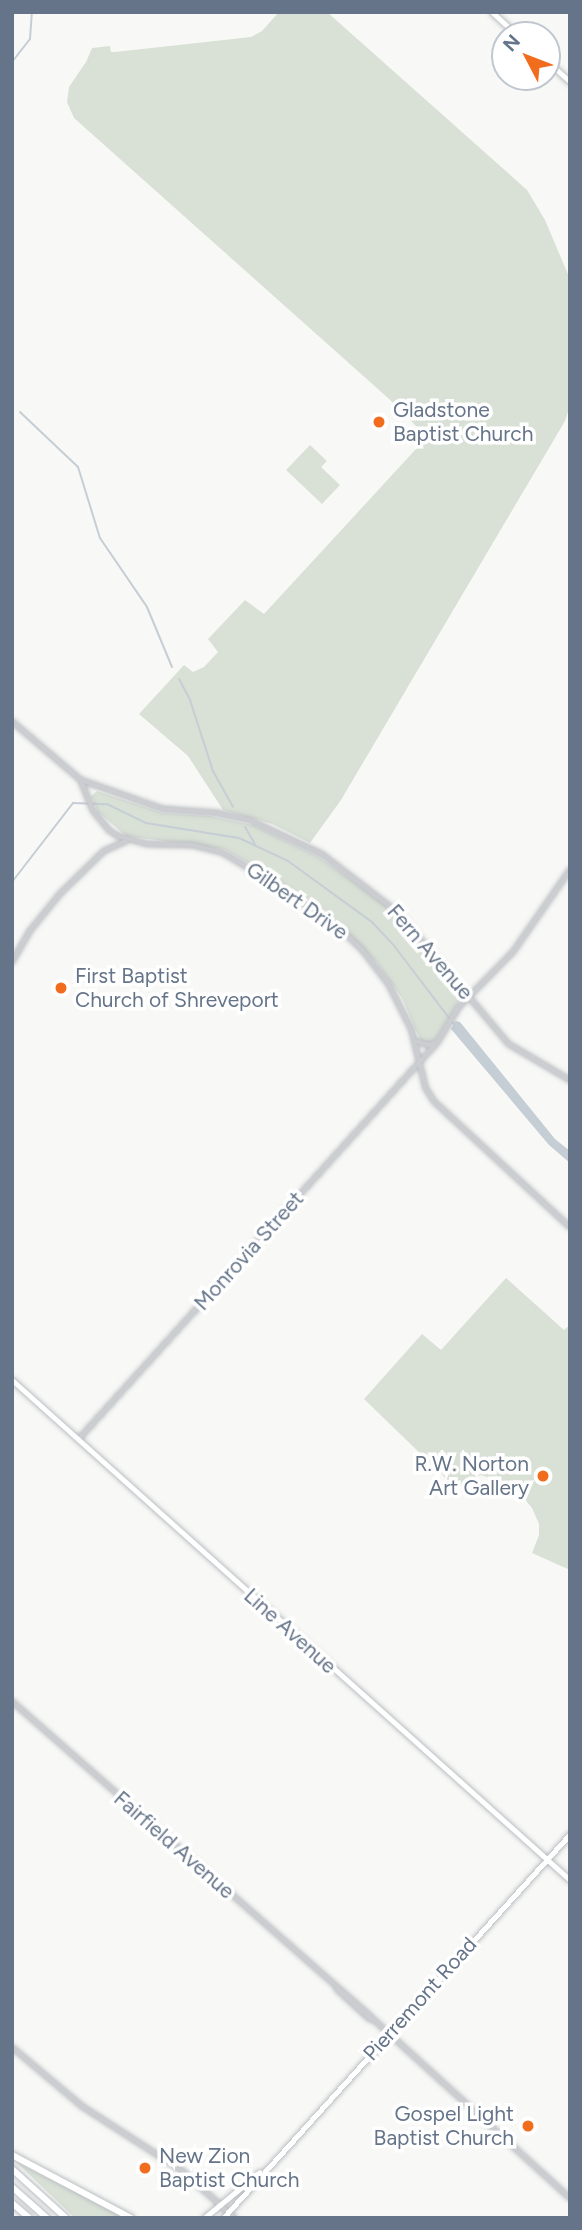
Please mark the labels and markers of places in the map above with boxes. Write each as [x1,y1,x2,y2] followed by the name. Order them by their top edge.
[393,397,533,447] place label: Gladstone Baptist Church
[371,414,387,430] marker: Gladstone Baptist Church
[75,963,279,1013] place label: First Baptist Church of Shreveport
[53,980,69,996] marker: First Baptist Church of Shreveport
[414,1451,529,1501] place label: R.W. Norton Art Gallery
[535,1468,551,1484] marker: R.W. Norton Art Gallery
[374,2101,514,2151] place label: Gospel Light Baptist Church
[520,2118,536,2134] marker: Gospel Light Baptist Church
[159,2143,299,2193] place label: New Zion Baptist Church
[137,2160,153,2176] marker: New Zion Baptist Church

